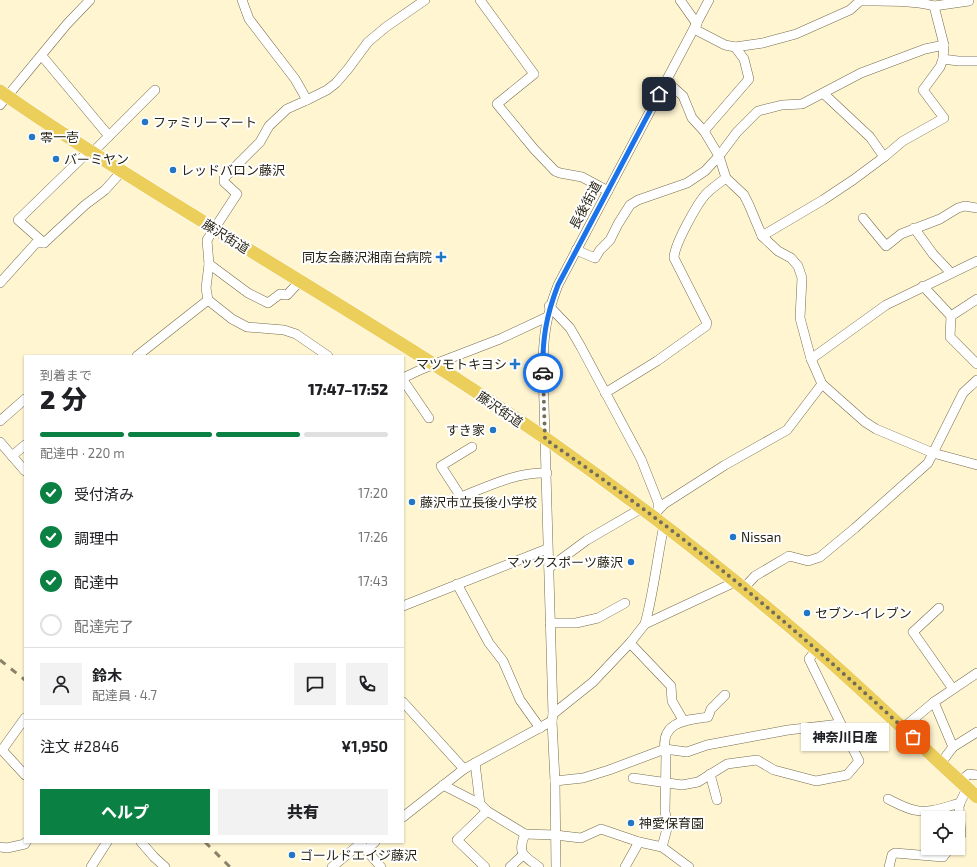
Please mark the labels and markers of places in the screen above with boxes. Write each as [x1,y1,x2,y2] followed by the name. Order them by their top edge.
[642,77,676,111] pin
[153,114,257,130] place label: ファミリーマート
[140,117,150,127] marker: ファミリーマート
[40,129,79,145] place label: 零一壱
[27,132,37,142] marker: 零一壱
[64,151,129,167] place label: バーミヤン
[51,154,61,164] marker: バーミヤン
[181,162,285,178] place label: レッドバロン藤沢
[168,165,178,175] marker: レッドバロン藤沢
[302,249,432,265] place label: 同友会藤沢湘南台病院
[435,251,447,263] marker: 同友会藤沢湘南台病院
[416,356,507,372] place label: マツモトキヨシ
[510,359,520,369] marker: マツモトキヨシ
[446,422,485,438] place label: すき家
[488,425,498,435] marker: すき家
[420,494,537,510] place label: 藤沢市立長後小学校
[407,497,417,507] marker: 藤沢市立長後小学校
[741,529,781,545] place label: Nissan
[728,532,738,542] marker: Nissan
[507,554,623,570] place label: マックスポーツ藤沢
[626,557,636,567] marker: マックスポーツ藤沢
[815,605,912,621] place label: セブン-イレブン
[802,608,812,618] marker: セブン-イレブン
[896,720,930,754] pin
[801,723,889,751] callout: 神奈川日産
[639,815,704,831] place label: 神愛保育園
[626,818,636,828] marker: 神愛保育園
[300,847,417,863] place label: ゴールドエイジ藤沢
[287,850,297,860] marker: ゴールドエイジ藤沢

